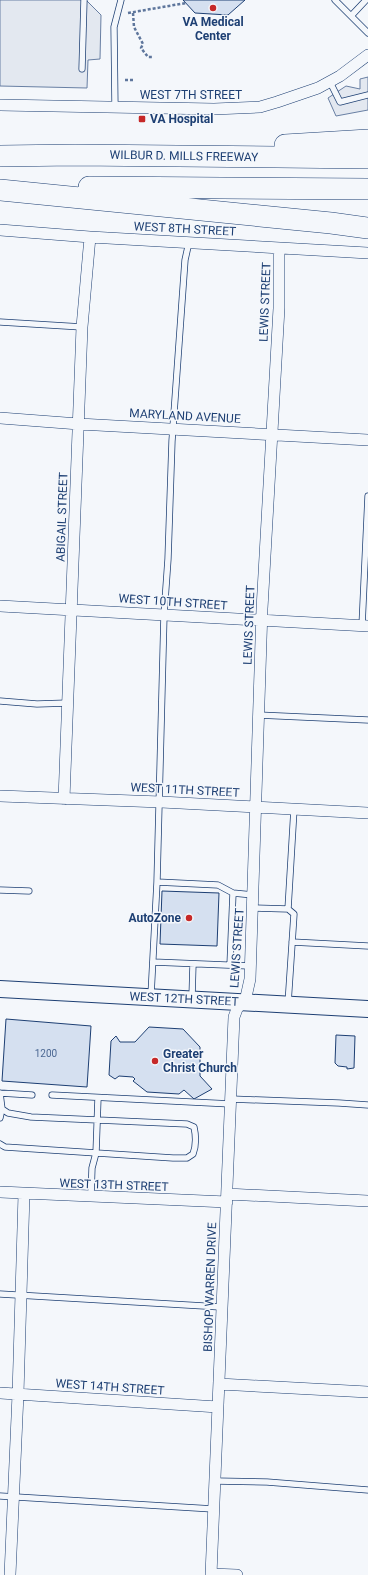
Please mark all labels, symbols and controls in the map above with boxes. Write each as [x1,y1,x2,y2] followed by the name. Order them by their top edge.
[208,3,218,13] marker: VA Medical Center
[182,15,244,43] place label: VA Medical Center
[140,88,242,102] street label: WEST 7TH STREET
[150,112,213,126] place label: VA Hospital
[137,114,147,124] marker: VA Hospital
[110,148,259,164] street label: WILBUR D. MILLS FREEWAY
[133,219,237,239] street label: WEST 8TH STREET
[257,262,273,342] street label: LEWIS STREET
[129,406,241,426] street label: MARYLAND AVENUE
[53,472,71,562] street label: ABIGAIL STREET
[241,585,257,665] street label: LEWIS STREET
[118,591,228,613] street label: WEST 10TH STREET
[130,780,240,800] street label: WEST 11TH STREET
[227,908,247,988] street label: LEWIS STREET
[128,911,182,925] place label: AutoZone
[184,913,194,923] marker: AutoZone
[129,989,239,1009] street label: WEST 12TH STREET
[163,1047,237,1075] place label: Greater Christ Church
[35,1048,58,1059] house number: 1200
[150,1056,160,1066] marker: Greater Christ Church
[59,1176,169,1194] street label: WEST 13TH STREET
[201,1222,219,1352] street label: BISHOP WARREN DRIVE
[55,1376,165,1398] street label: WEST 14TH STREET

